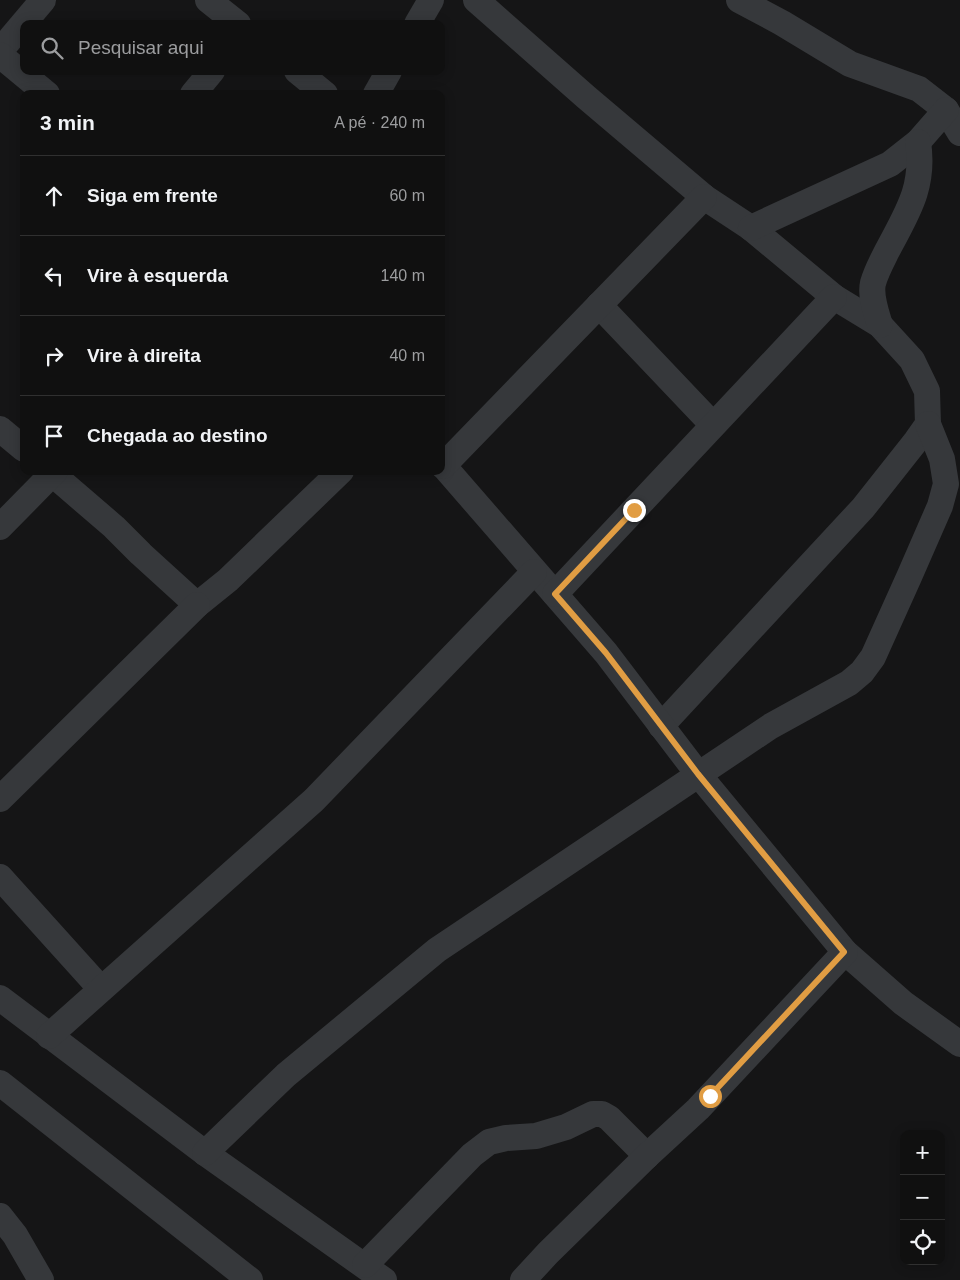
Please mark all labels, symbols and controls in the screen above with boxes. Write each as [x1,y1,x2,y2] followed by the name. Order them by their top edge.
[20,20,445,75] search box
[38,34,66,62] icon: search
[78,37,204,58] text: Pesquisar aqui
[40,111,95,134] text: 3 min
[334,114,425,131] text: A pé · 240 m
[40,182,68,210] icon: ahead
[87,185,218,206] text: Siga em frente
[389,187,425,204] text: 60 m
[40,262,68,290] icon: left
[87,265,228,286] text: Vire à esquerda
[381,267,425,284] text: 140 m
[40,342,68,370] icon: right
[87,345,201,366] text: Vire à direita
[389,347,425,364] text: 40 m
[40,422,68,450] icon: arrive
[87,425,268,446] text: Chegada ao destino
[623,499,646,522] route end
[699,1085,722,1108] route start
[900,1130,945,1265] map controls
[900,1130,945,1175] button: +
[900,1175,945,1220] button: −
[900,1220,945,1265] button: locate

